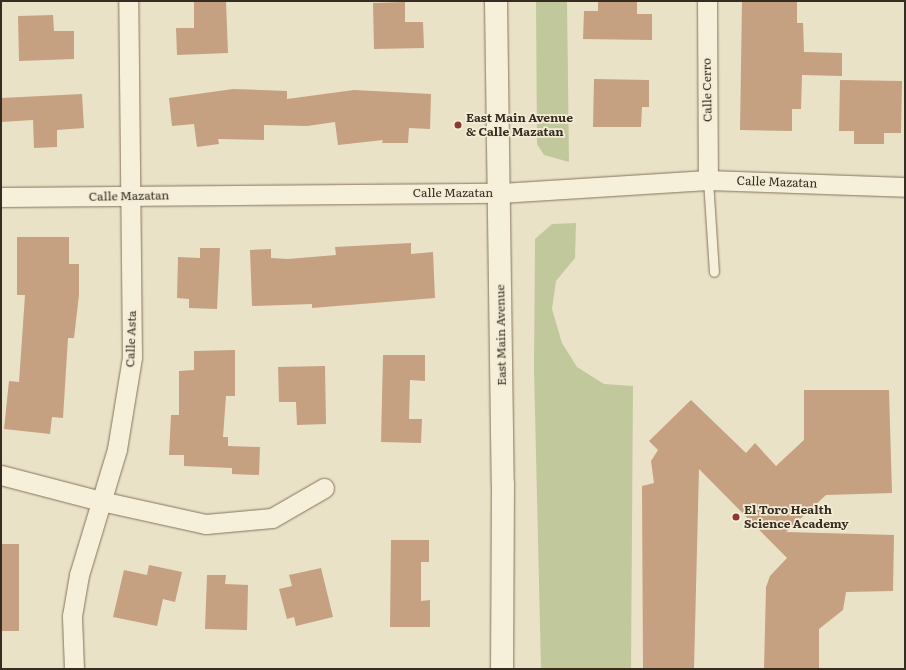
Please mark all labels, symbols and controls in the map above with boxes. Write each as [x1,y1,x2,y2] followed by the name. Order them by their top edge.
[699,58,715,122] street label: Calle Cerro
[466,111,573,139] place label: East Main Avenue & Calle Mazatan
[453,120,463,130] marker: East Main Avenue & Calle Mazatan
[737,173,817,191] street label: Calle Mazatan
[413,186,493,200] street label: Calle Mazatan
[89,188,169,204] street label: Calle Mazatan
[493,284,509,386] street label: East Main Avenue
[123,310,139,368] street label: Calle Asta
[744,503,848,531] place label: El Toro Health Science Academy
[731,512,741,522] marker: El Toro Health Science Academy

